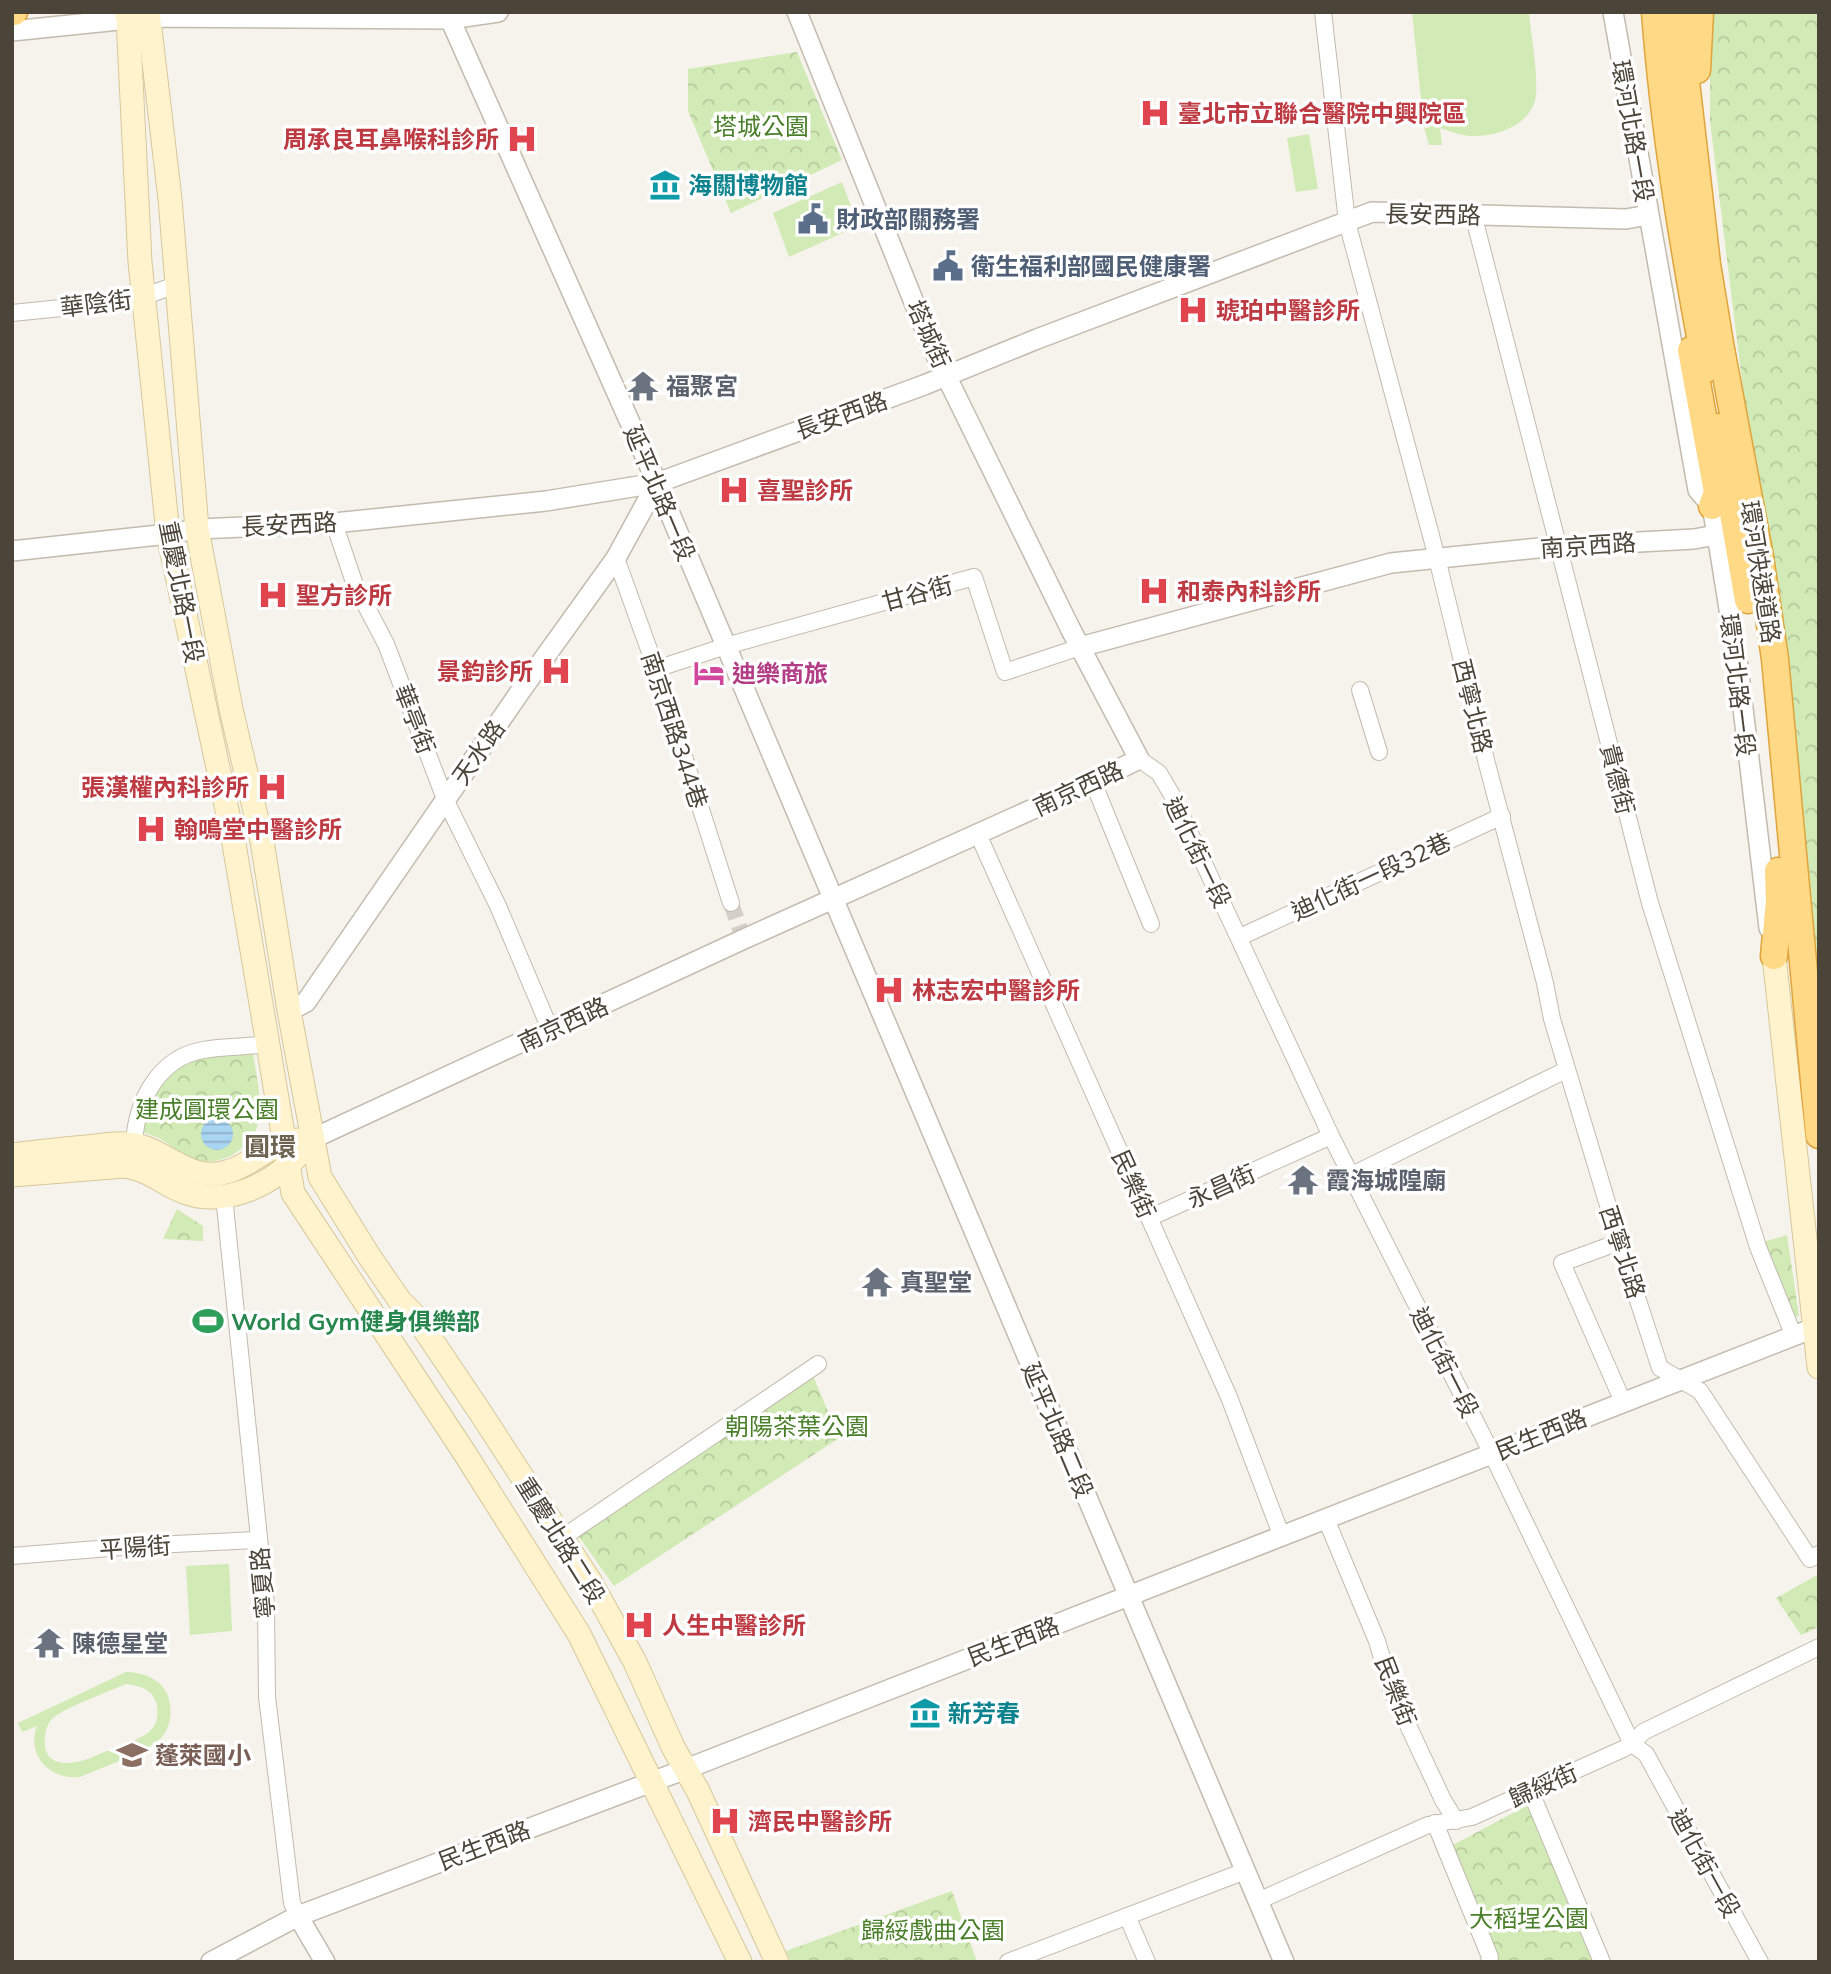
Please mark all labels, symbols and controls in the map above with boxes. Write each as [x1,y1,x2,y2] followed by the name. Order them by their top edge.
[1606,57,1660,205] street label: 環河北路一段
[1138,96,1172,130] hospital icon: 臺北市立聯合醫院中興院區
[1178,98,1466,128] place label: 臺北市立聯合醫院中興院區
[713,111,809,141] park label: 塔城公園
[505,122,539,156] hospital icon: 周承良耳鼻喉科診所
[283,124,499,154] place label: 周承良耳鼻喉科診所
[648,168,682,202] museum icon: 海關博物館
[688,170,808,200] place label: 海關博物館
[1385,198,1481,230] street label: 長安西路
[796,202,830,236] public building icon: 財政部關務署
[836,204,980,234] place label: 財政部關務署
[931,249,965,283] public building icon: 衛生福利部國民健康署
[971,251,1211,281] place label: 衛生福利部國民健康署
[58,284,134,322] street label: 華陰街
[1176,293,1210,327] hospital icon: 琥珀中醫診所
[901,295,957,373] street label: 塔城街
[1216,295,1360,325] place label: 琥珀中醫診所
[626,369,660,403] temple icon: 福聚宮
[666,371,738,401] place label: 福聚宮
[791,384,891,446] street label: 長安西路
[618,421,702,565] street label: 延平北路一段
[717,473,751,507] hospital icon: 喜聖診所
[757,475,853,505] place label: 喜聖診所
[1735,499,1787,645] street label: 環河快速道路
[240,507,338,541] street label: 長安西路
[154,518,210,666] street label: 重慶北路一段
[1539,527,1637,563] street label: 南京西路
[878,569,956,617] street label: 甘谷街
[1137,574,1171,608] hospital icon: 和泰內科診所
[1177,576,1321,606] place label: 和泰內科診所
[256,578,290,612] hospital icon: 聖方診所
[296,580,392,610] place label: 聖方診所
[1714,612,1762,758] street label: 環河北路一段
[636,648,714,812] street label: 南京西路344巷
[539,654,573,688] hospital icon: 景鈞診所
[437,656,533,686] place label: 景鈞診所
[692,656,726,690] hotel icon: 迪樂商旅
[1447,656,1499,756] street label: 西寧北路
[732,658,828,688] place label: 迪樂商旅
[388,680,442,758] street label: 華亭街
[445,714,511,790] street label: 天水路
[1595,740,1641,818] street label: 貴德街
[1028,754,1128,822] street label: 南京西路
[255,770,289,804] hospital icon: 張漢權內科診所
[81,772,249,802] place label: 張漢權內科診所
[1158,791,1238,913] street label: 迪化街一段
[134,812,168,846] hospital icon: 翰鳴堂中醫診所
[174,814,342,844] place label: 翰鳴堂中醫診所
[1286,826,1456,926] street label: 迪化街一段32巷
[872,973,906,1007] hospital icon: 林志宏中醫診所
[912,975,1080,1005] place label: 林志宏中醫診所
[513,990,613,1058] street label: 南京西路
[135,1094,279,1124] park label: 建成圓環公園
[244,1130,296,1163] district label: 圓環
[1106,1145,1162,1223] street label: 民樂街
[1182,1158,1260,1214] street label: 永昌街
[1286,1163,1320,1197] temple icon: 霞海城隍廟
[1326,1165,1446,1195] place label: 霞海城隍廟
[1594,1202,1652,1302] street label: 西寧北路
[860,1265,894,1299] temple icon: 真聖堂
[900,1267,972,1297] place label: 真聖堂
[1404,1302,1486,1422] street label: 迪化街一段
[191,1304,225,1338] sports icon: World Gym健身俱樂部
[231,1306,480,1336] place label: World Gym健身俱樂部
[1016,1358,1100,1502] street label: 延平北路二段
[1491,1402,1591,1466] street label: 民生西路
[725,1411,869,1441] park label: 朝陽茶葉公園
[510,1471,612,1609] street label: 重慶北路二段
[98,1530,172,1564] street label: 平陽街
[244,1546,280,1620] street label: 寧夏路
[622,1608,656,1642] hospital icon: 人生中醫診所
[662,1610,806,1640] place label: 人生中醫診所
[963,1610,1063,1672] street label: 民生西路
[32,1626,66,1660] temple icon: 陳德星堂
[72,1628,168,1658] place label: 陳德星堂
[1369,1652,1423,1730] street label: 民樂街
[908,1696,942,1730] museum icon: 新芳春
[948,1698,1020,1728] place label: 新芳春
[115,1738,149,1772] school or university icon: 蓬萊國小
[155,1740,251,1770] place label: 蓬萊國小
[1504,1757,1582,1813] street label: 歸綏街
[1663,1803,1747,1923] street label: 迪化街一段
[708,1804,742,1838] hospital icon: 濟民中醫診所
[748,1806,892,1836] place label: 濟民中醫診所
[434,1814,534,1876] street label: 民生西路
[1469,1903,1589,1933] park label: 大稻埕公園
[861,1915,1005,1945] park label: 歸綏戲曲公園

